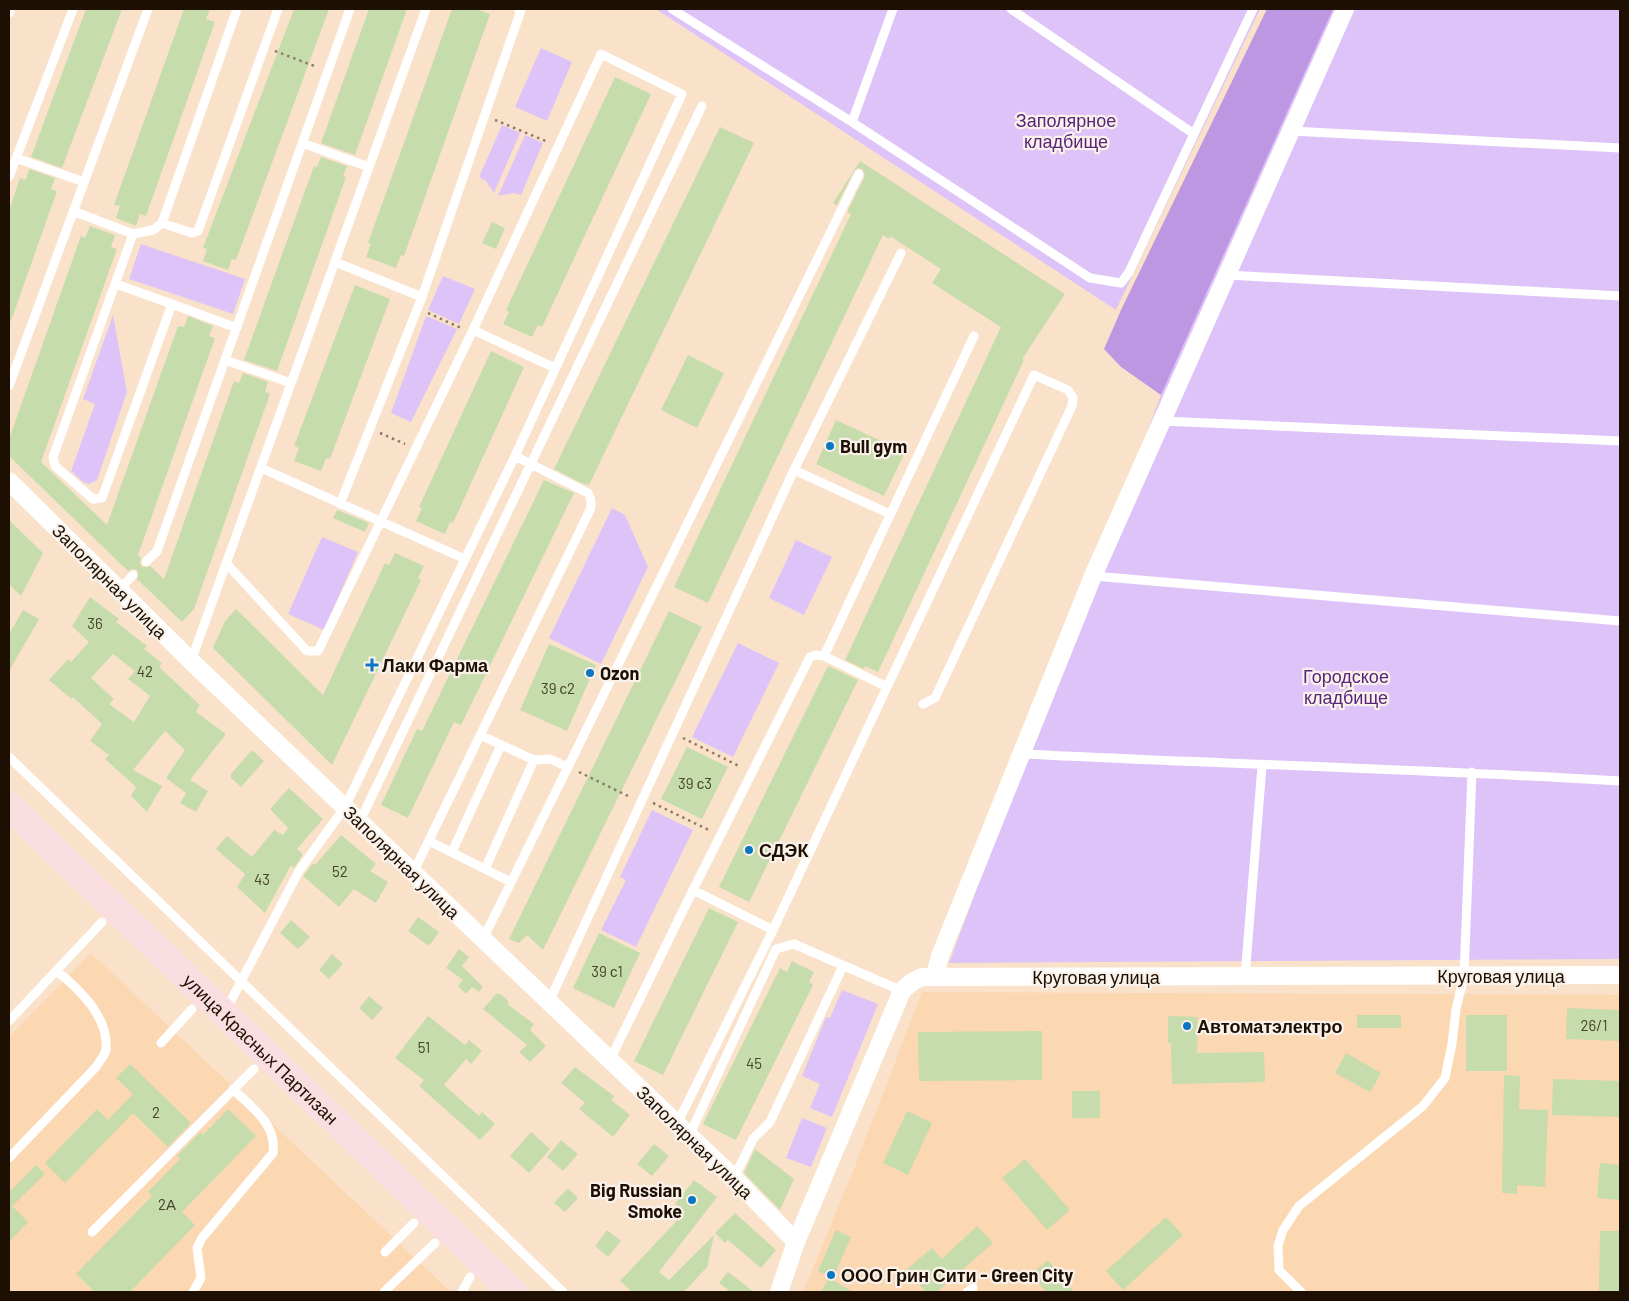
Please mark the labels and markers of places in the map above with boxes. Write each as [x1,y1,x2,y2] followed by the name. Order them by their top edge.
[840,435,907,457] place label: Bull gym
[824,440,836,452] marker: Bull gym
[382,654,489,676] place label: Лаки Фарма
[366,659,378,671] marker: Лаки Фарма
[600,662,639,684] place label: Ozon
[584,667,596,679] marker: Ozon
[759,839,809,861] place label: СДЭК
[743,844,755,856] marker: СДЭК
[1197,1015,1343,1037] place label: Автоматэлектро
[1181,1020,1193,1032] marker: Автоматэлектро
[590,1179,682,1222] place label: Big Russian Smoke
[686,1194,698,1206] marker: Big Russian Smoke
[841,1264,1073,1286] place label: ООО Грин Сити - Green City
[825,1269,837,1281] marker: ООО Грин Сити - Green City

